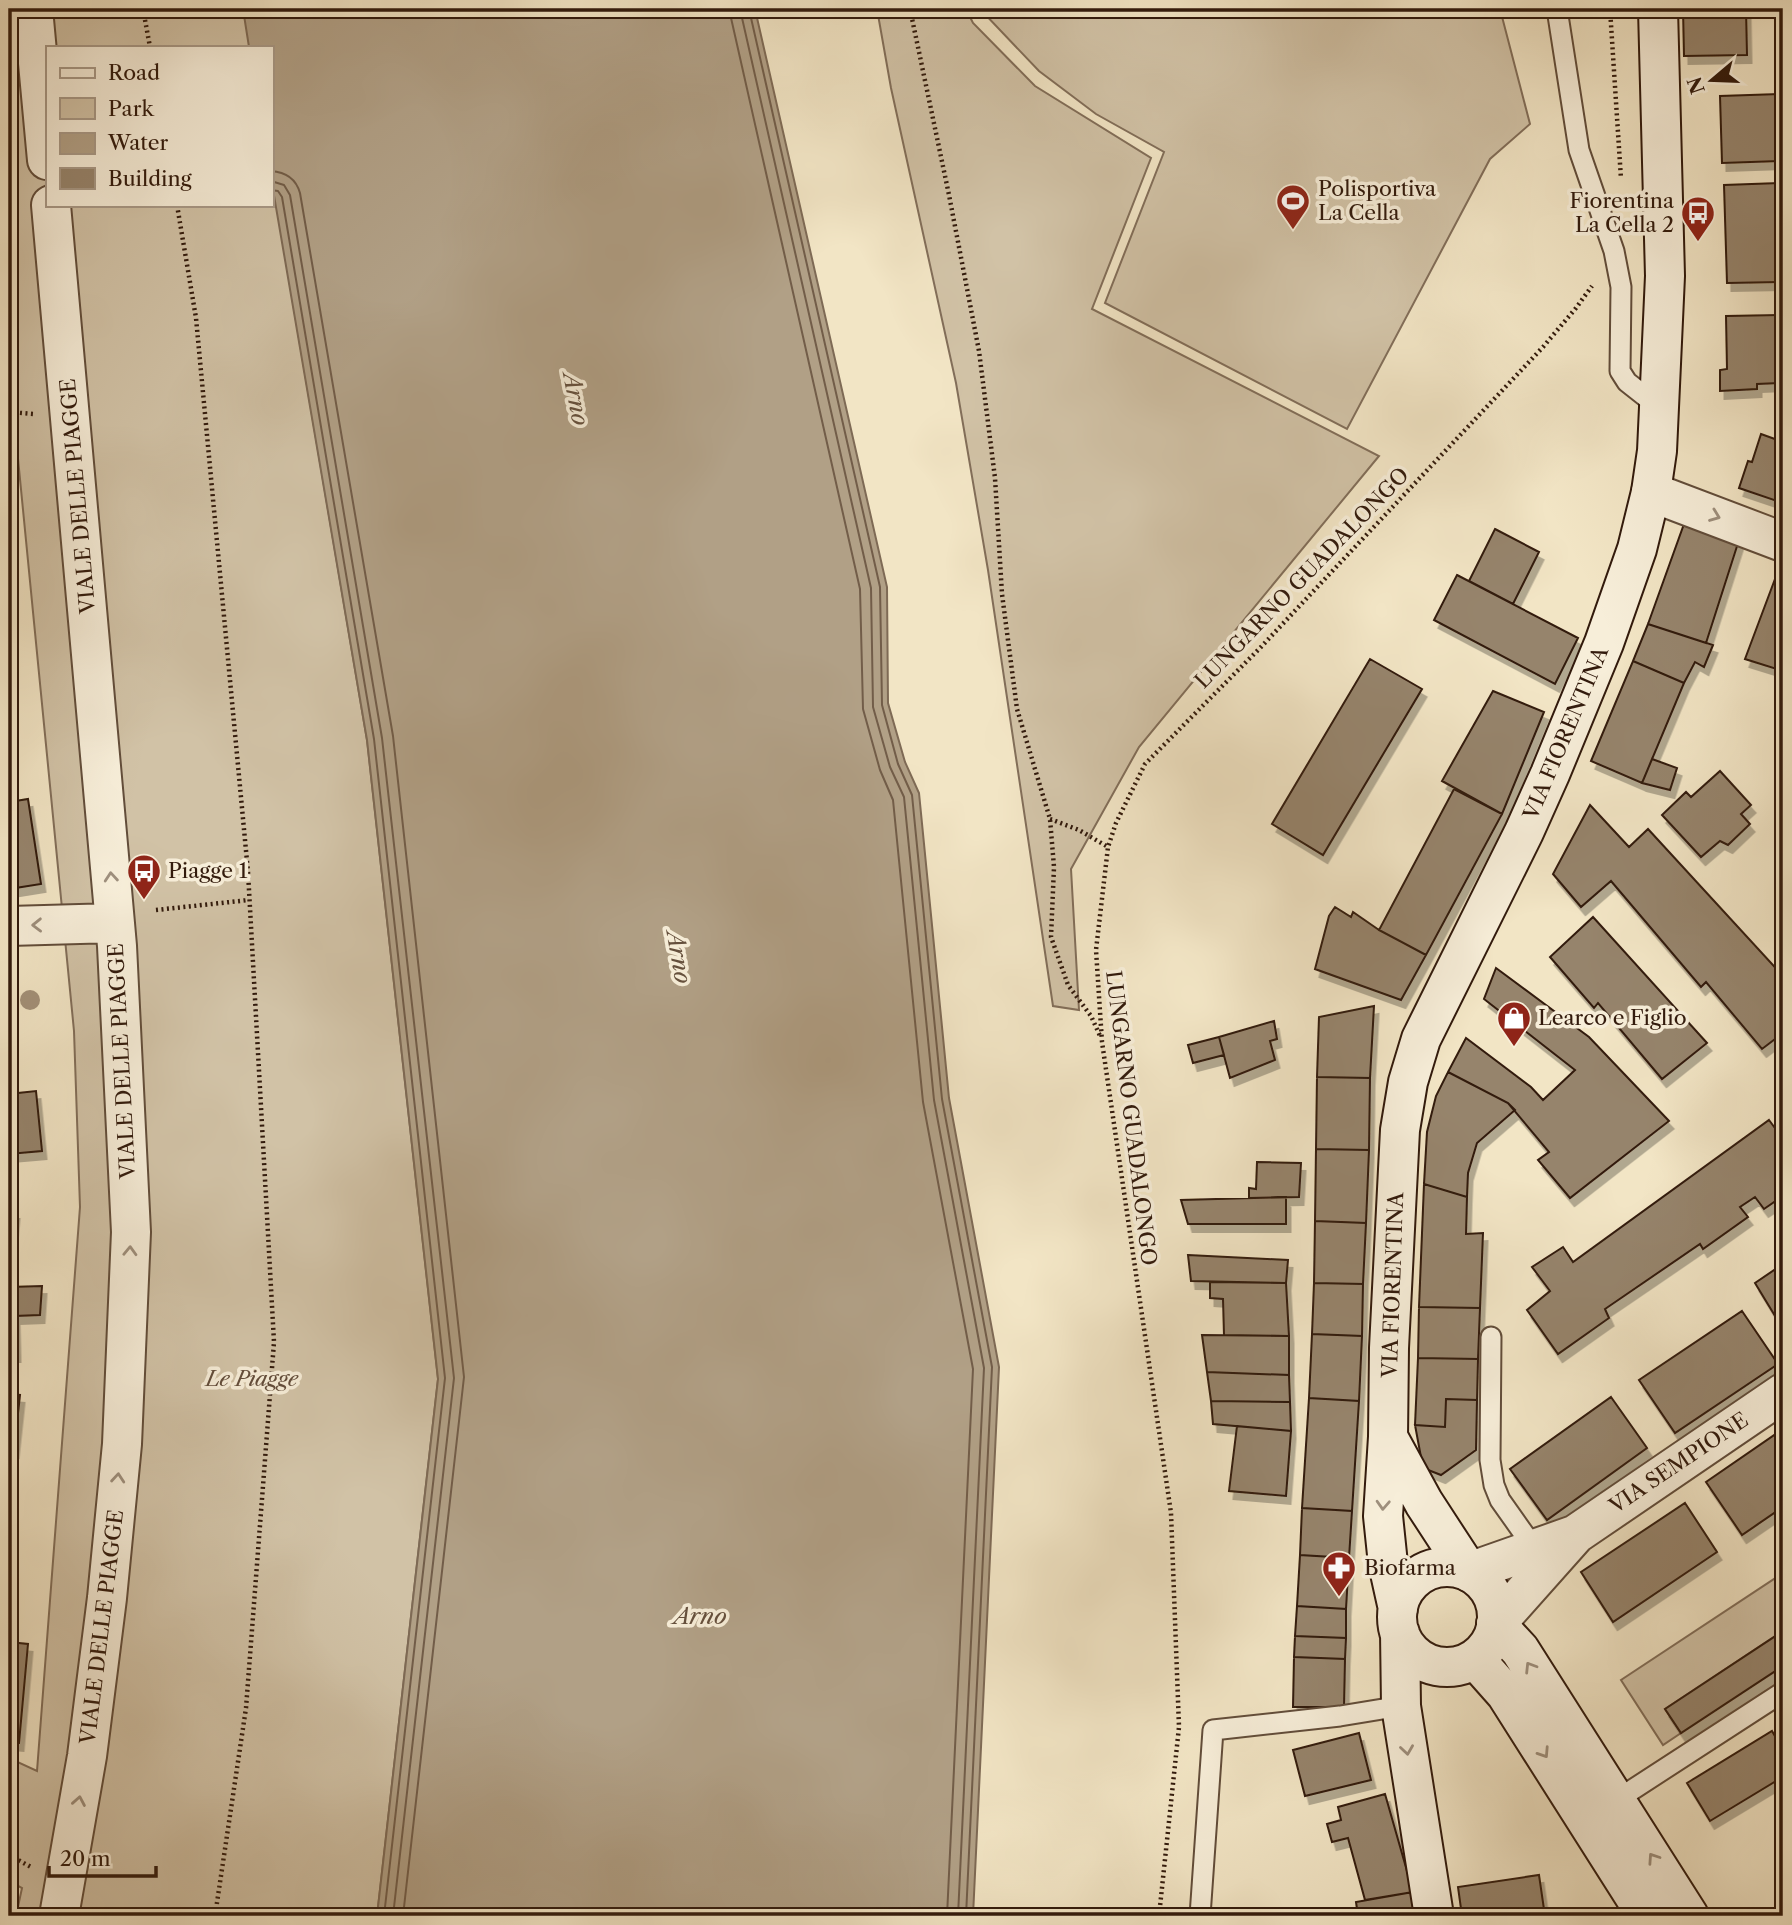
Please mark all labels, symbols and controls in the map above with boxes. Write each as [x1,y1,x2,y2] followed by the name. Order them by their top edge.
[46,46,273,206] legend
[1676,46,1746,116] north arrow
[108,60,160,85] text: Road
[1683,74,1710,97] text: N
[108,96,154,121] text: Park
[107,130,168,155] text: Water
[108,166,193,191] text: Building
[1318,176,1437,225] place label: Polisportiva La Cella
[1274,182,1312,231] sports icon: Polisportiva La Cella
[1570,188,1675,237] place label: Fiorentina La Cella 2
[1679,194,1717,243] bus stop icon: Fiorentina La Cella 2
[557,367,595,428] water label: Arno
[55,377,100,616] street label: VIALE DELLE PIAGGE
[1189,462,1414,693] street label: LUNGARNO GUADALONGO
[1708,508,1720,522] one-way arrow
[1517,642,1613,824] street label: VIA FIORENTINA
[125,852,163,901] bus stop icon: Piagge 1
[168,858,248,883] place label: Piagge 1
[103,871,118,883] one-way arrow
[31,918,42,933] one-way arrow
[660,925,697,986] water label: Arno
[103,942,140,1181] street label: VIALE DELLE PIAGGE
[1101,969,1162,1267] street label: LUNGARNO GUADALONGO
[1495,999,1533,1048] shop icon: Learco e Figlio
[1538,1005,1687,1030] place label: Learco e Figlio
[1377,1191,1408,1379] street label: VIA FIORENTINA
[122,1245,137,1256] one-way arrow
[204,1366,299,1391] park label: Le Piagge
[1604,1407,1753,1519] street label: VIA SEMPIONE
[111,1472,126,1484] one-way arrow
[1376,1500,1391,1511] one-way arrow
[75,1508,128,1747] street label: VIALE DELLE PIAGGE
[1320,1549,1358,1598] pharmacy icon: Biofarma
[1364,1555,1457,1580] place label: Biofarma
[670,1602,727,1630] water label: Arno
[1526,1662,1539,1675] one-way arrow
[1400,1744,1415,1756] one-way arrow
[1536,1745,1549,1758] one-way arrow
[71,1795,86,1807] one-way arrow
[49,1834,156,1878] scale bar
[60,1846,111,1871] text: 20 m
[1648,1853,1661,1866] one-way arrow

